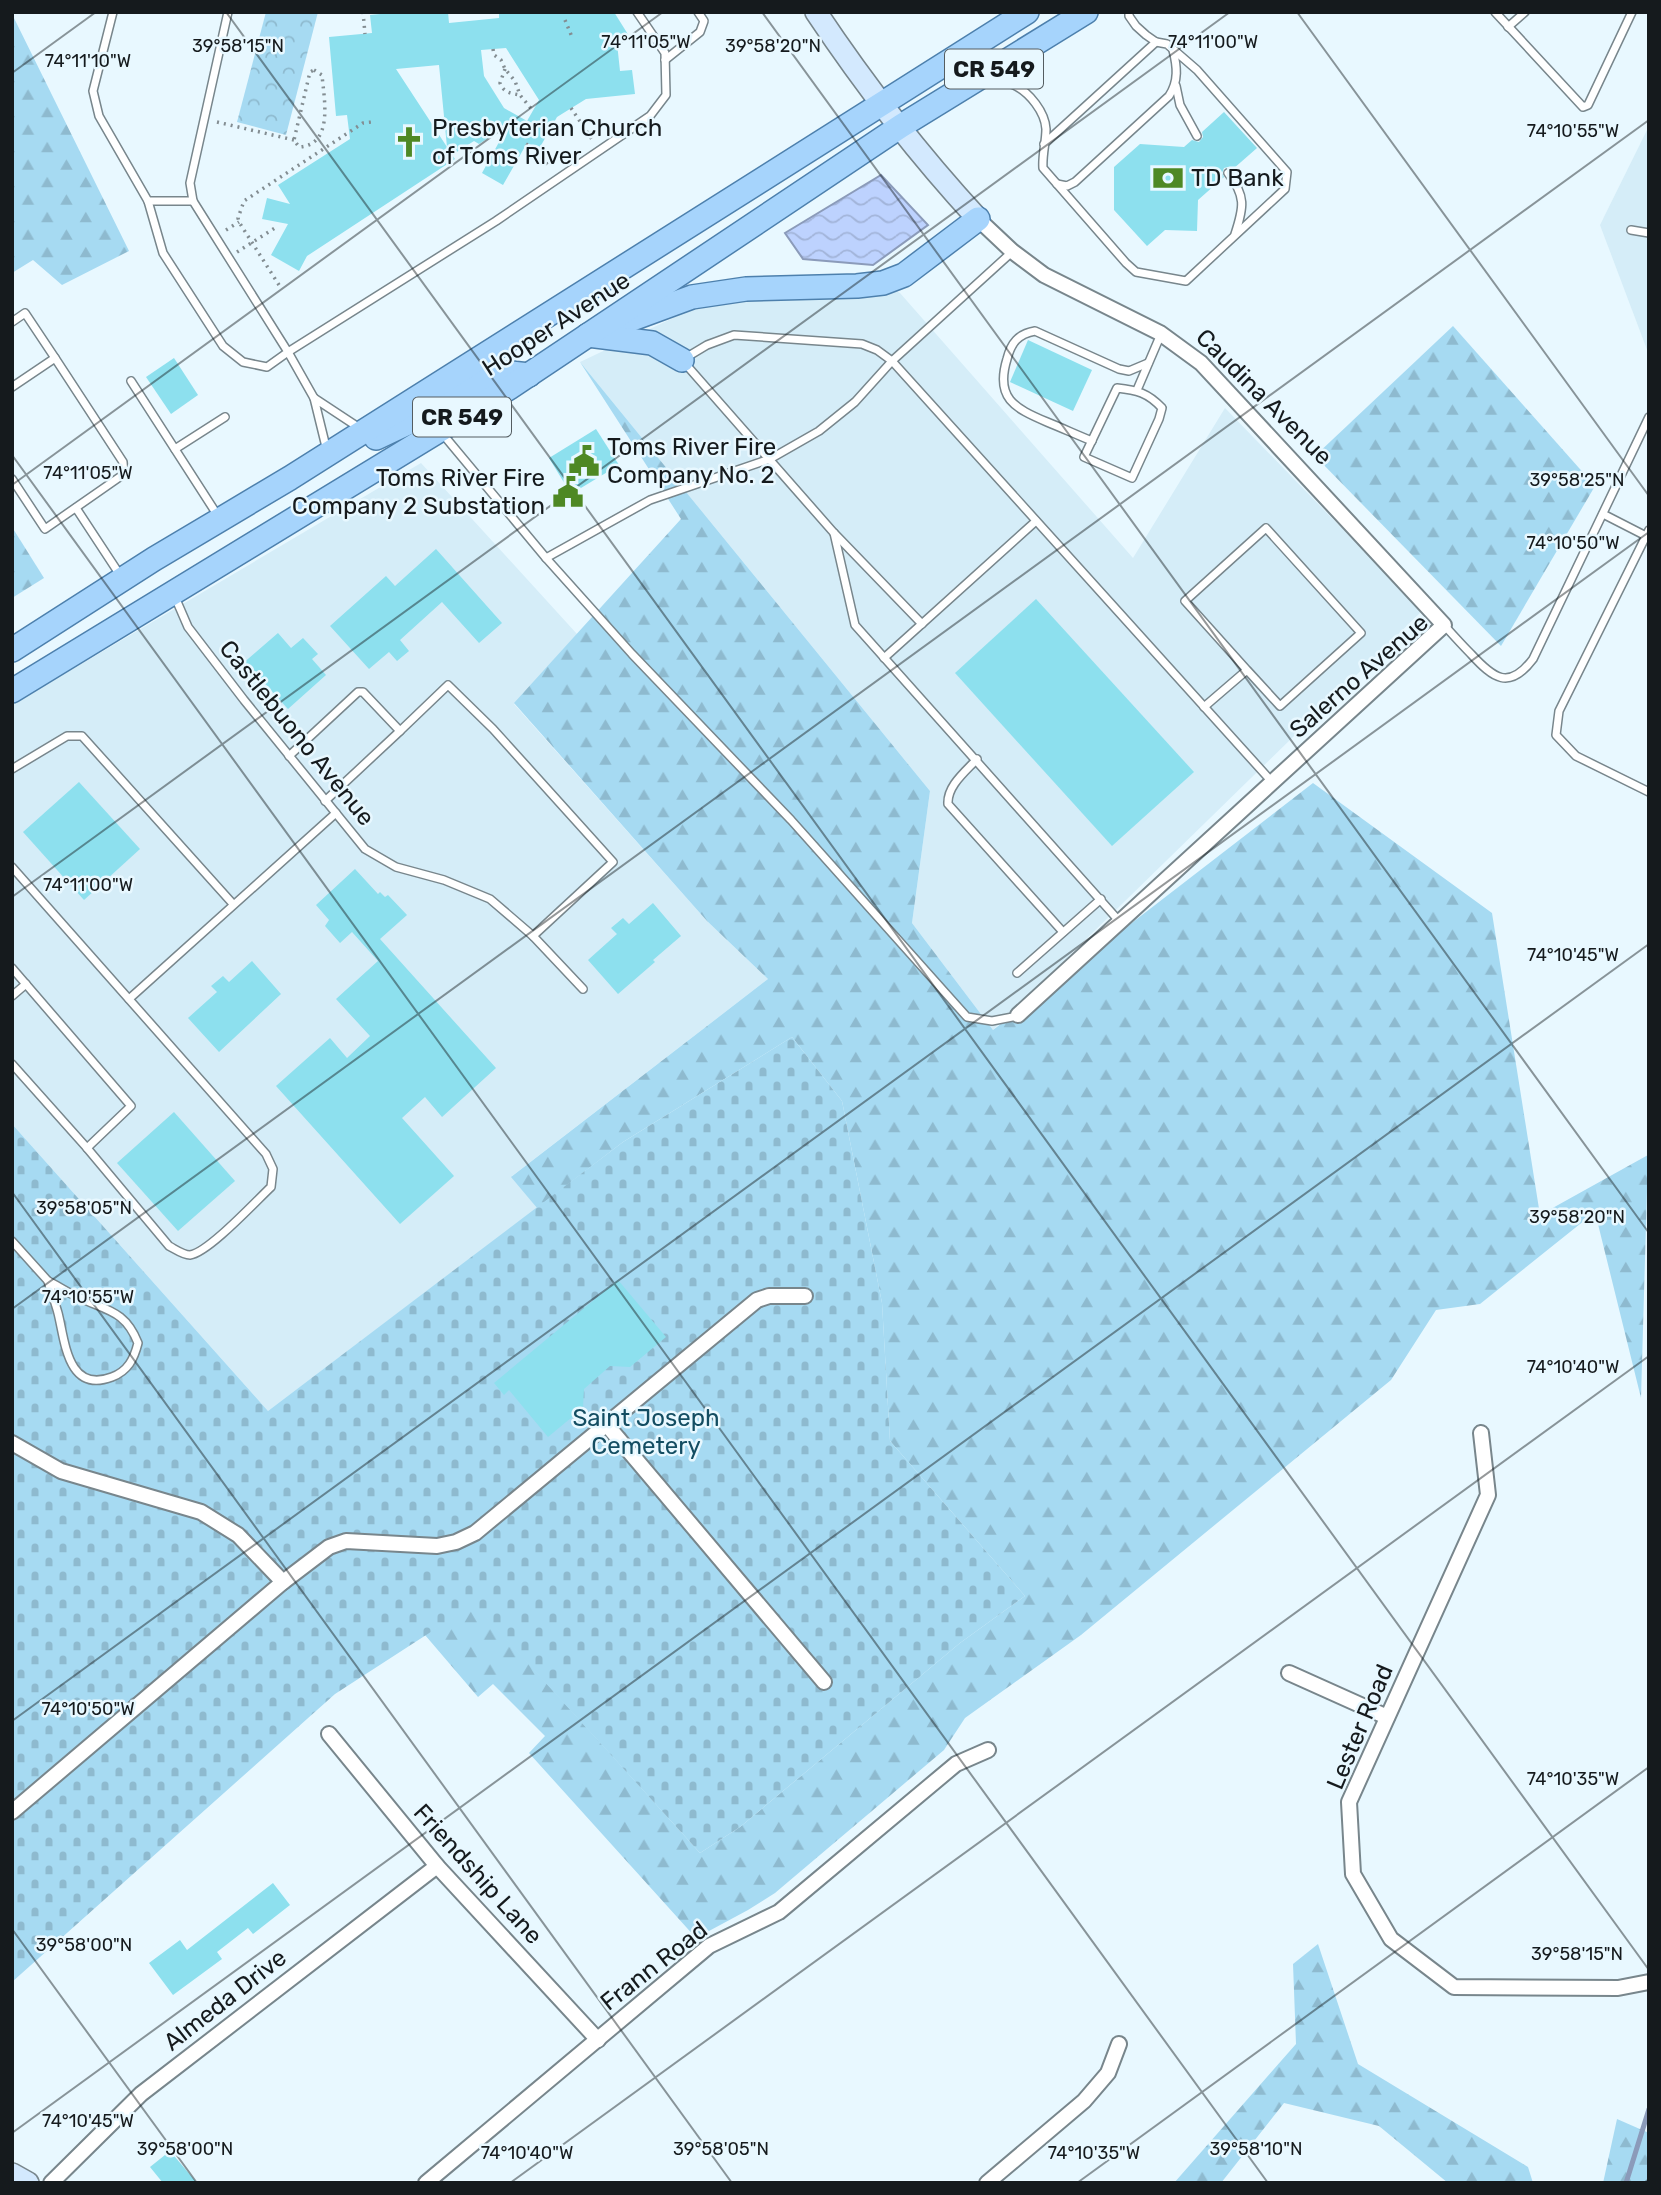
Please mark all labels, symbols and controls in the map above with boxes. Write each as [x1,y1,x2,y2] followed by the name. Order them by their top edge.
[601,31,691,53] text: 74°11'05"W
[1168,31,1258,53] text: 74°11'00"W
[192,35,284,57] text: 39°58'15"N
[725,35,821,57] text: 39°58'20"N
[45,50,131,72] text: 74°11'10"W
[945,50,1043,88] road number: CR 549
[432,114,662,170] place label: Presbyterian Church of Toms River
[1527,120,1619,142] text: 74°10'55"W
[392,125,426,159] church icon: Presbyterian Church of Toms River
[1151,161,1185,195] bank icon: TD Bank
[1191,164,1284,192] place label: TD Bank
[477,266,635,382] street label: Hooper Avenue
[1190,323,1338,471] street label: Caudina Avenue
[413,398,511,436] road number: CR 549
[607,433,776,489] place label: Toms River Fire Company No. 2
[567,444,601,478] public building icon: Toms River Fire Company No. 2
[43,462,133,484] text: 74°11'05"W
[292,464,545,520] place label: Toms River Fire Company 2 Substation
[1529,469,1625,491] text: 39°58'25"N
[551,475,585,509] public building icon: Toms River Fire Company 2 Substation
[1526,532,1620,554] text: 74°10'50"W
[1284,608,1434,744] street label: Salerno Avenue
[214,635,380,831] street label: Castlebuono Avenue
[43,874,133,896] text: 74°11'00"W
[1527,944,1619,966] text: 74°10'45"W
[36,1197,132,1219] text: 39°58'05"N
[1529,1206,1625,1228] text: 39°58'20"N
[42,1286,134,1308] text: 74°10'55"W
[1527,1356,1619,1378] text: 74°10'40"W
[572,1404,720,1460] park label: Saint Joseph Cemetery
[1321,1660,1399,1794] street label: Lester Road
[41,1698,135,1720] text: 74°10'50"W
[1527,1768,1619,1790] text: 74°10'35"W
[408,1798,548,1950] street label: Friendship Lane
[595,1916,713,2016] street label: Frann Road
[36,1934,132,1956] text: 39°58'00"N
[158,1943,292,2057] street label: Almeda Drive
[1531,1943,1623,1965] text: 39°58'15"N
[42,2110,134,2132] text: 74°10'45"W
[137,2138,233,2160] text: 39°58'00"N
[673,2138,769,2160] text: 39°58'05"N
[1210,2138,1302,2160] text: 39°58'10"N
[481,2142,573,2164] text: 74°10'40"W
[1048,2142,1140,2164] text: 74°10'35"W

